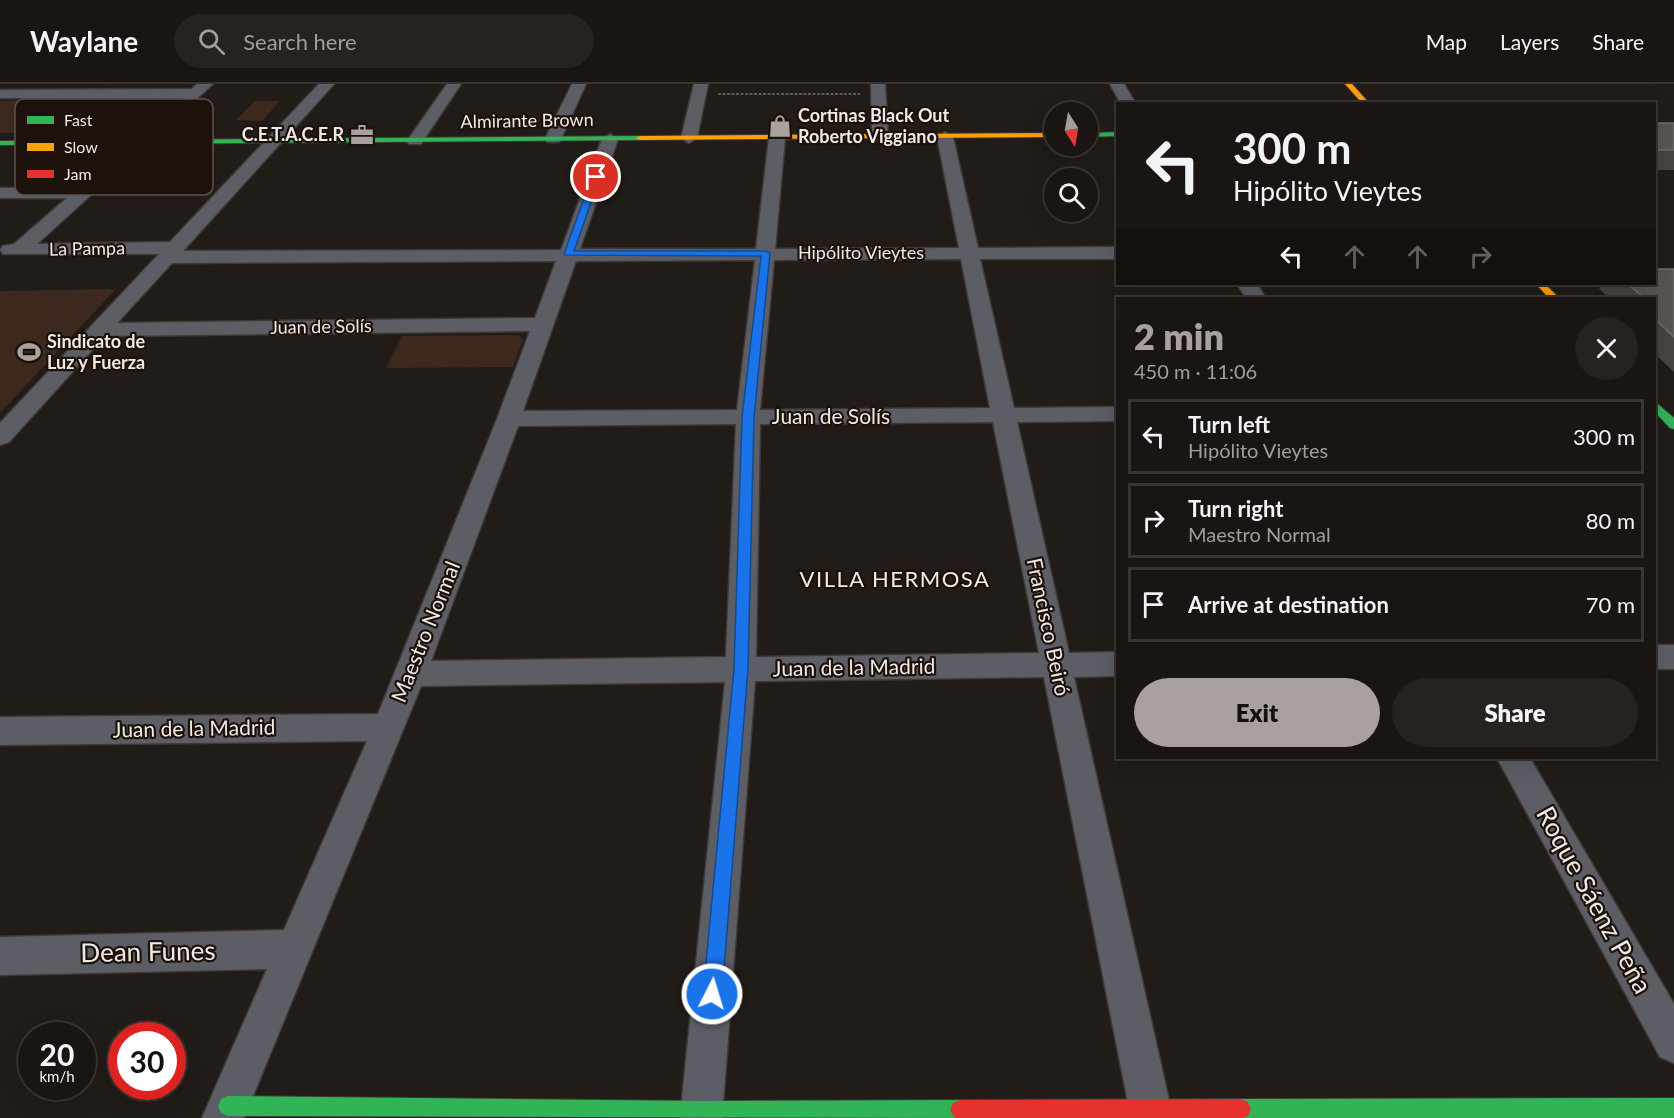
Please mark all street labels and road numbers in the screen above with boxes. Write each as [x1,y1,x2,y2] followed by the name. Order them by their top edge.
[460,108,594,132] street label: Almirante Brown
[49,236,125,260] street label: La Pampa
[798,241,924,263] street label: Hipólito Vieytes
[270,314,372,338] street label: Juan de Solís
[772,403,890,428] street label: Juan de Solís
[1023,555,1076,698] street label: Francisco Beiró
[385,557,464,706] street label: Maestro Normal
[772,653,935,680] street label: Juan de la Madrid
[112,714,275,741] street label: Juan de la Madrid
[1530,800,1660,999] street label: Roque Sáenz Peña
[80,934,216,968] street label: Dean Funes

